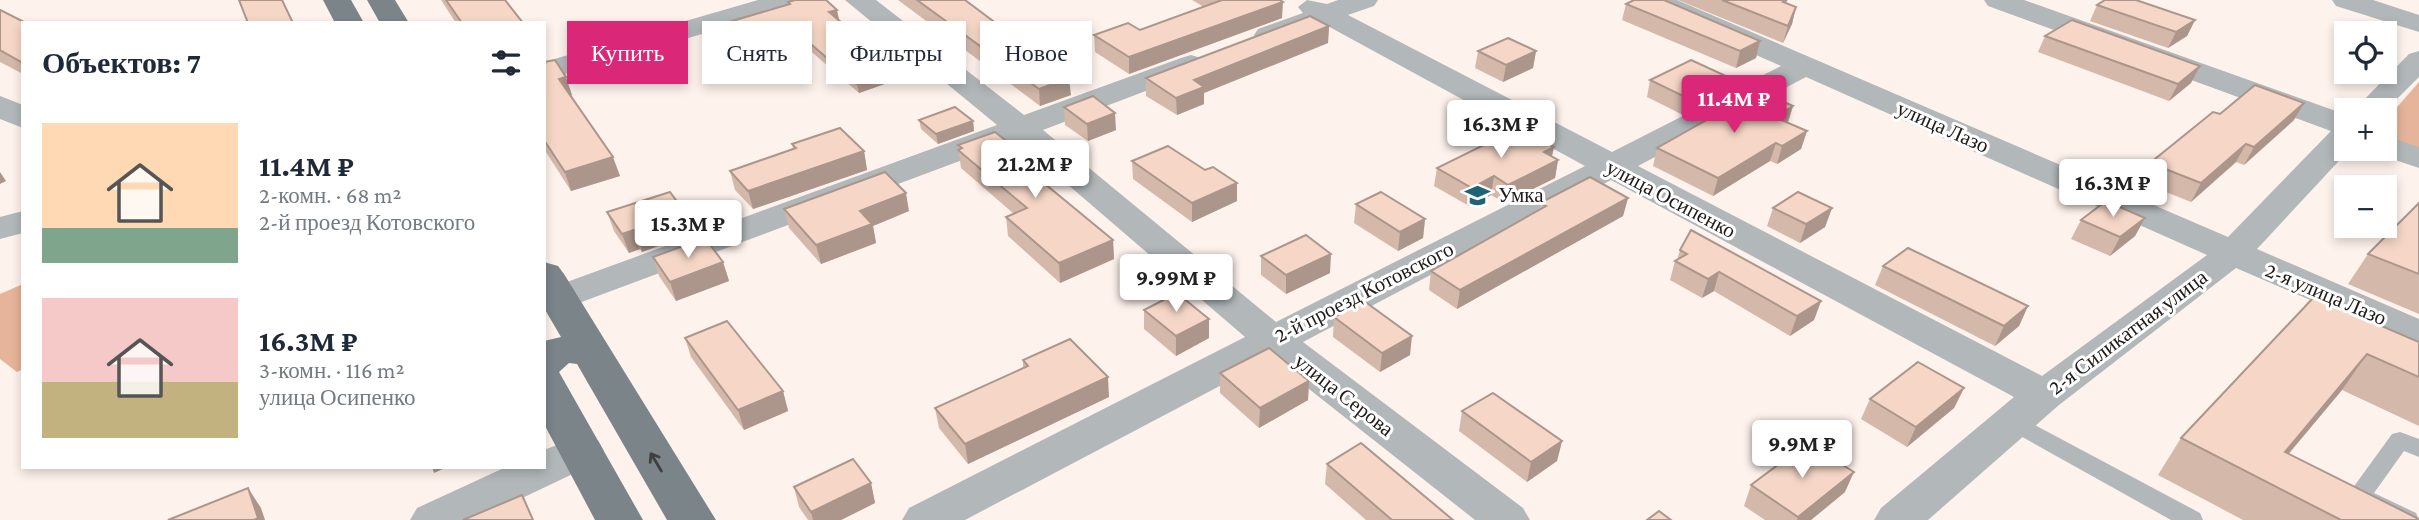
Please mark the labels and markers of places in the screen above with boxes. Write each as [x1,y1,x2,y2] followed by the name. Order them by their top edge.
[1669,76,1799,135] pin: 11.4M ₽
[1436,100,1566,160] pin: 16.3M ₽
[970,140,1100,200] pin: 21.2M ₽
[2048,160,2178,219] pin: 16.3M ₽
[1464,181,1492,209] school or university icon: Умка
[1498,183,1544,207] place label: Умка
[623,201,753,260] pin: 15.3M ₽
[1111,254,1241,314] pin: 9.99M ₽
[1745,420,1859,480] pin: 9.9M ₽

